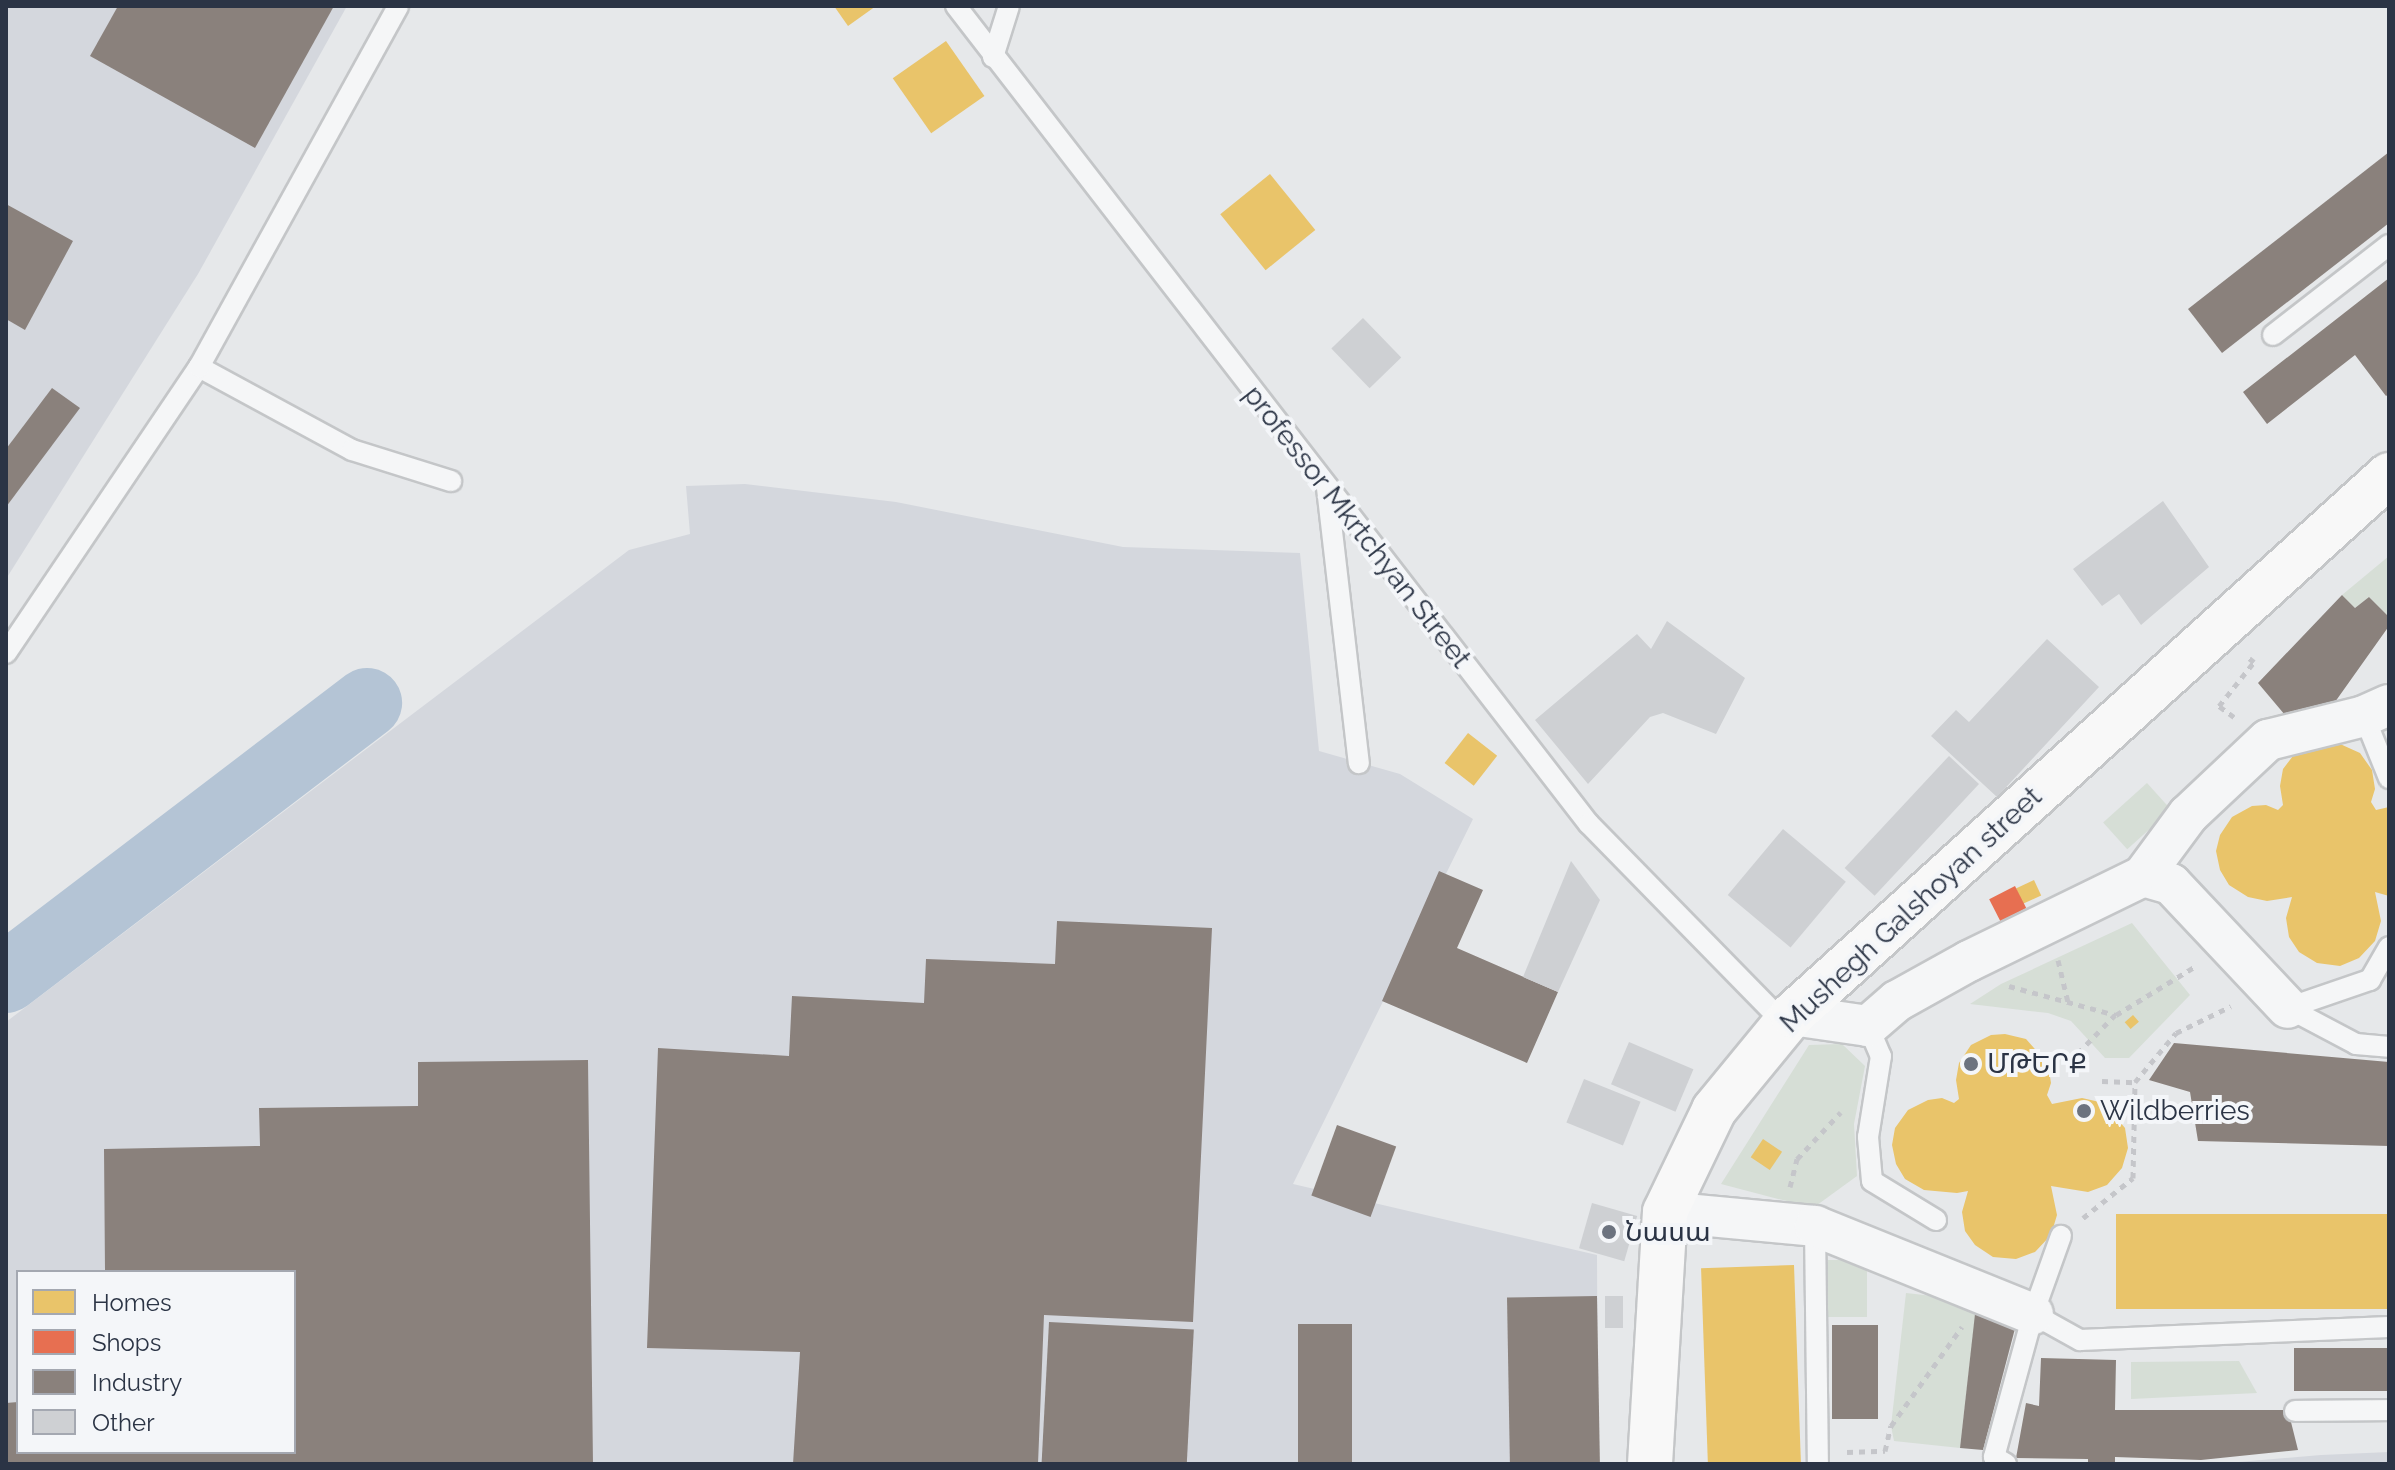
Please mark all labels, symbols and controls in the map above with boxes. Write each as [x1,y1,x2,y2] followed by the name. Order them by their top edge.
[1236,379,1478,675] street label: professor Mkrtchyan Street
[1773,780,2049,1040] street label: Mushegh Galshoyan street
[1987,1047,2087,1081] place label: ՄԹԵՐՔ
[1962,1055,1980,1073] marker: ՄԹԵՐՔ
[2100,1094,2250,1128] place label: Wildberries
[2075,1102,2093,1120] marker: Wildberries
[1625,1215,1711,1249] place label: Նասա
[1600,1223,1618,1241] marker: Նասա
[16,1270,296,1454] legend
[92,1288,172,1317] text: Homes
[92,1328,161,1357] text: Shops
[92,1368,182,1397] text: Industry
[92,1408,155,1437] text: Other

